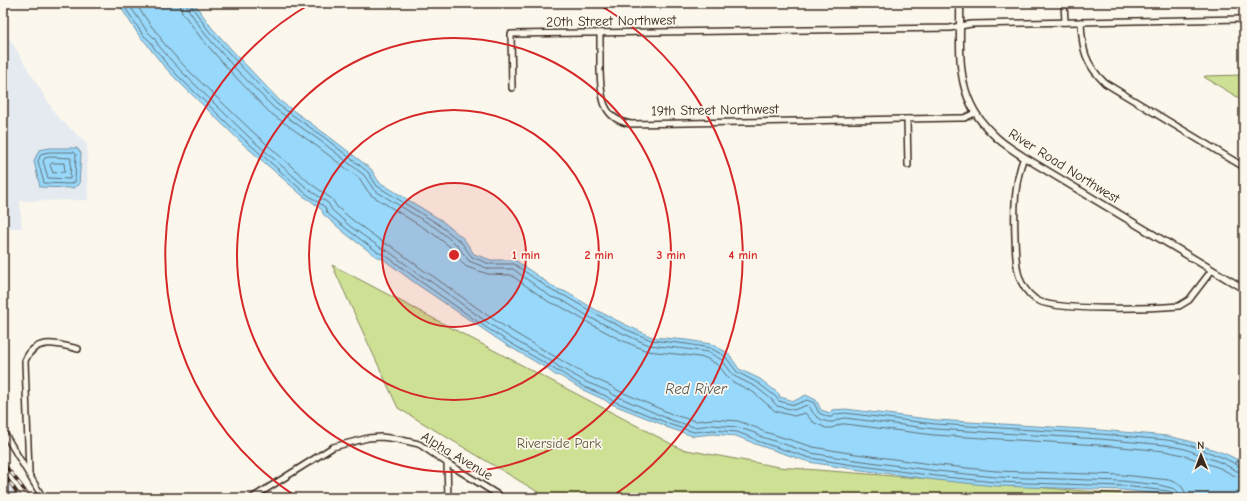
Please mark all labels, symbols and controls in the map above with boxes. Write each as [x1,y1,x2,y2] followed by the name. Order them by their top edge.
[546,11,677,31] street label: 20th Street Northwest
[651,100,780,120] street label: 19th Street Northwest
[1005,125,1124,208] street label: River Road Northwest
[447,248,461,262] centre of rings
[512,248,540,262] text: 1 min
[584,248,614,262] text: 2 min
[656,248,686,262] text: 3 min
[729,248,757,262] text: 4 min
[665,380,728,398] water label: Red River
[418,428,496,484] street label: Alpha Avenue
[517,435,602,452] park label: Riverside Park
[1181,435,1221,475] north arrow
[1197,439,1205,452] text: N

